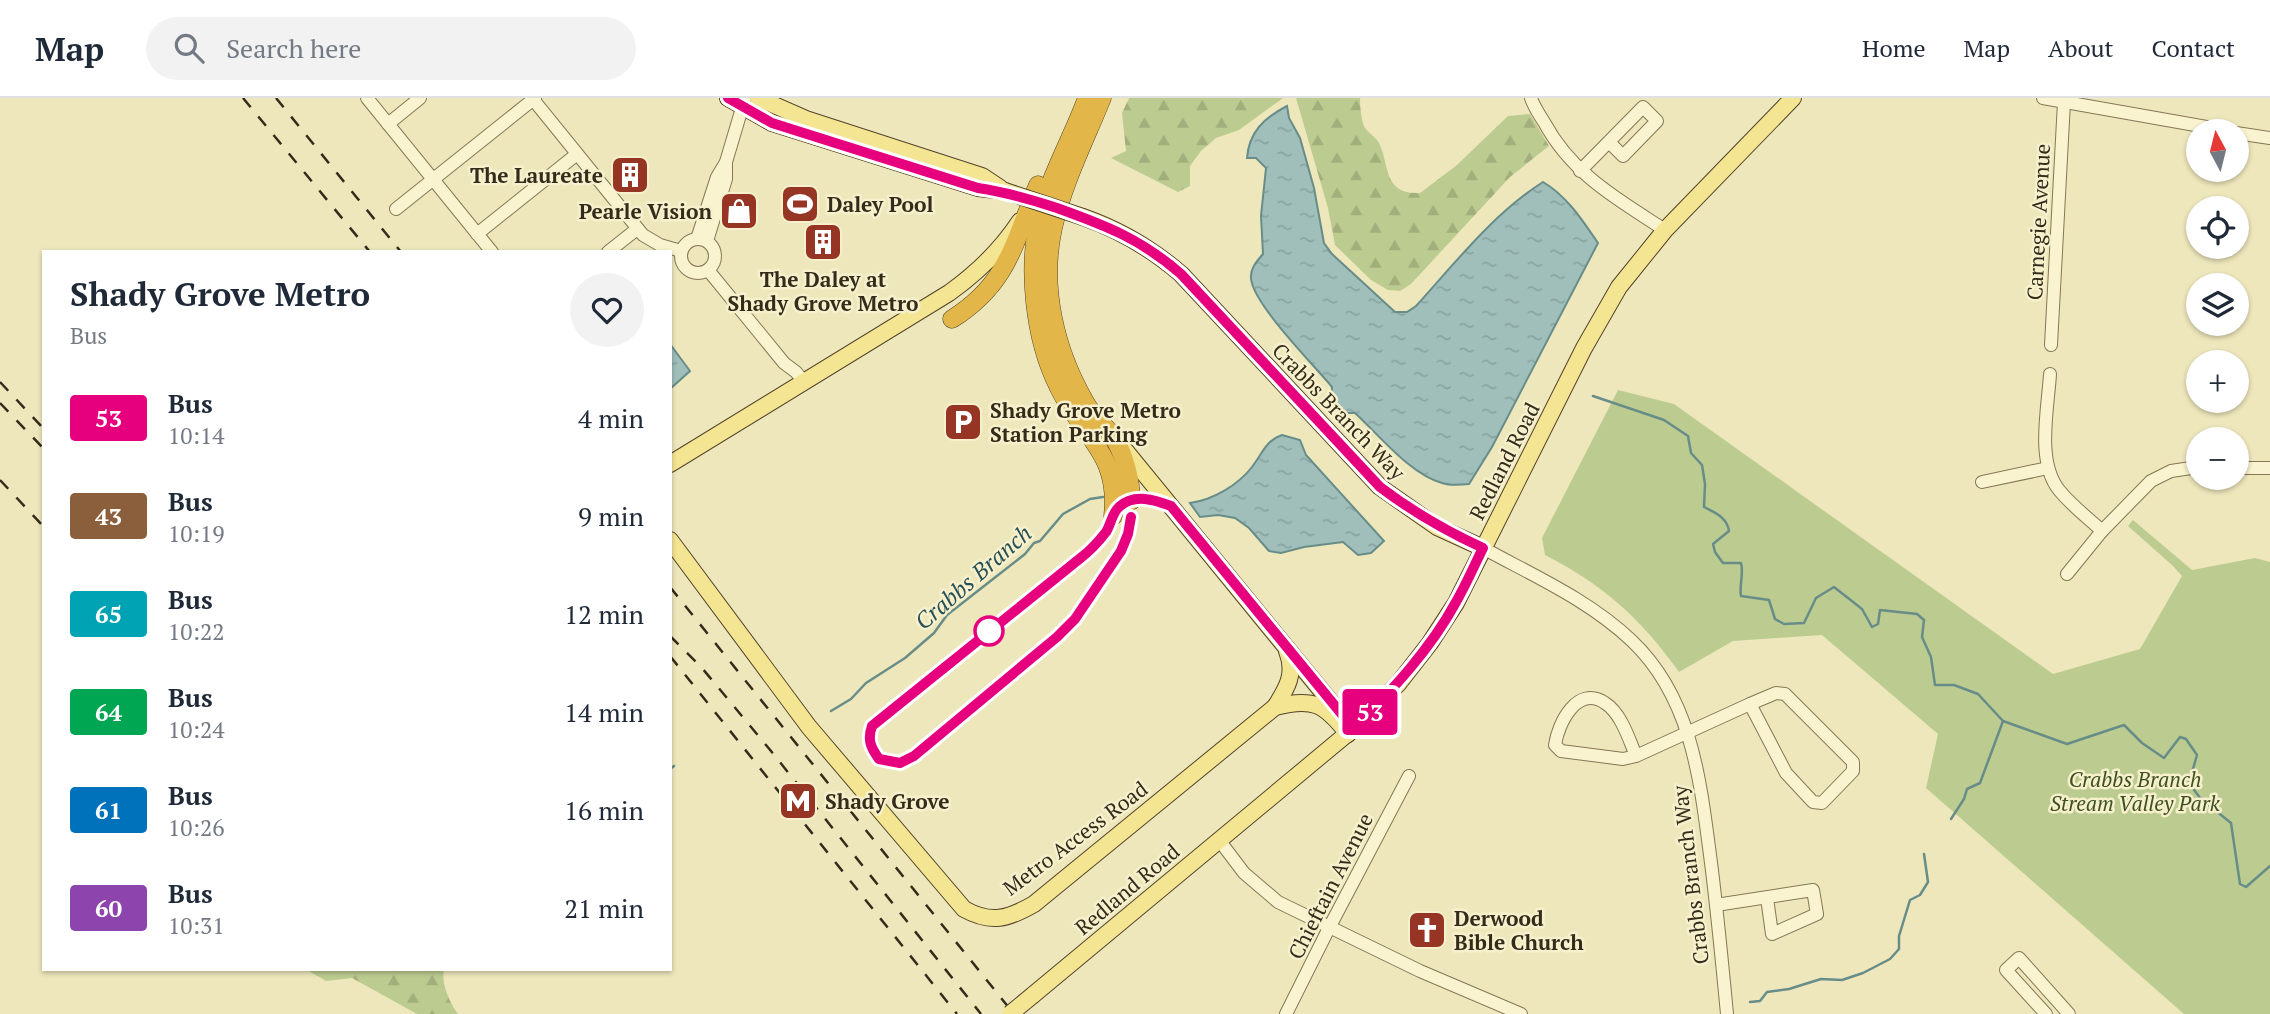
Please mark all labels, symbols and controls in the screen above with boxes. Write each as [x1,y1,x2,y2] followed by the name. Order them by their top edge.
[146,17,636,80] search box
[35,27,104,70] text: Map
[170,29,208,67] icon: search
[226,31,361,65] text: Search here
[1862,32,1926,64] text: Home
[1964,32,2010,64] text: Map
[2048,32,2114,64] text: About
[2152,32,2235,64] text: Contact
[2186,119,2249,182] north arrow
[2186,119,2249,490] map controls
[2020,143,2056,301] street label: Carnegie Avenue
[609,154,651,196] building icon: The Laureate
[470,161,603,189] place label: The Laureate
[779,183,821,225] sports icon: Daley Pool
[718,190,760,232] shop icon: Pearle Vision
[827,190,934,218] place label: Daley Pool
[2186,196,2249,259] button: locate
[579,197,712,225] place label: Pearle Vision
[802,221,844,263] building icon: The Daley at Shady Grove Metro
[728,265,918,317] place label: The Daley at Shady Grove Metro
[70,272,370,315] text: Shady Grove Metro
[570,273,644,347] button: heart
[2186,273,2249,336] button: layers
[70,320,107,351] text: Bus
[1266,337,1412,486] street label: Crabbs Branch Way
[2186,350,2249,413] button: +
[168,386,213,420] text: Bus
[990,396,1181,448] place label: Shady Grove Metro Station Parking
[1462,397,1546,524] street label: Redland Road
[578,401,644,435] text: 4 min
[942,401,984,443] parking icon: Shady Grove Metro Station Parking
[95,402,122,434] text: 53
[168,420,225,451] text: 10:14
[2186,427,2249,490] button: −
[168,484,213,518] text: Bus
[578,499,644,533] text: 9 min
[95,500,122,532] text: 43
[168,518,225,549] text: 10:19
[908,518,1038,636] water label: Crabbs Branch
[168,582,213,616] text: Bus
[564,597,644,631] text: 12 min
[95,598,122,630] text: 65
[168,616,225,647] text: 10:22
[974,616,1004,646] unlabelled marker
[168,680,213,714] text: Bus
[1338,689,1402,735] line badge: 53
[564,695,644,729] text: 14 min
[95,696,122,728] text: 64
[1356,696,1384,728] text: 53
[168,714,225,745] text: 10:24
[2050,765,2221,817] park label: Crabbs Branch Stream Valley Park
[997,774,1153,902] street label: Metro Access Road
[168,778,213,812] text: Bus
[777,780,819,822] metro station icon: Shady Grove
[1665,784,1715,966] street label: Crabbs Branch Way
[825,787,950,815] place label: Shady Grove
[564,793,644,827] text: 16 min
[95,794,122,826] text: 61
[1281,808,1379,964] street label: Chieftain Avenue
[168,812,225,843] text: 10:26
[1069,837,1185,941] street label: Redland Road
[168,876,213,910] text: Bus
[564,891,644,925] text: 21 min
[95,892,122,924] text: 60
[1454,904,1584,956] place label: Derwood Bible Church
[1406,909,1448,951] church icon: Derwood Bible Church
[168,910,225,941] text: 10:31

